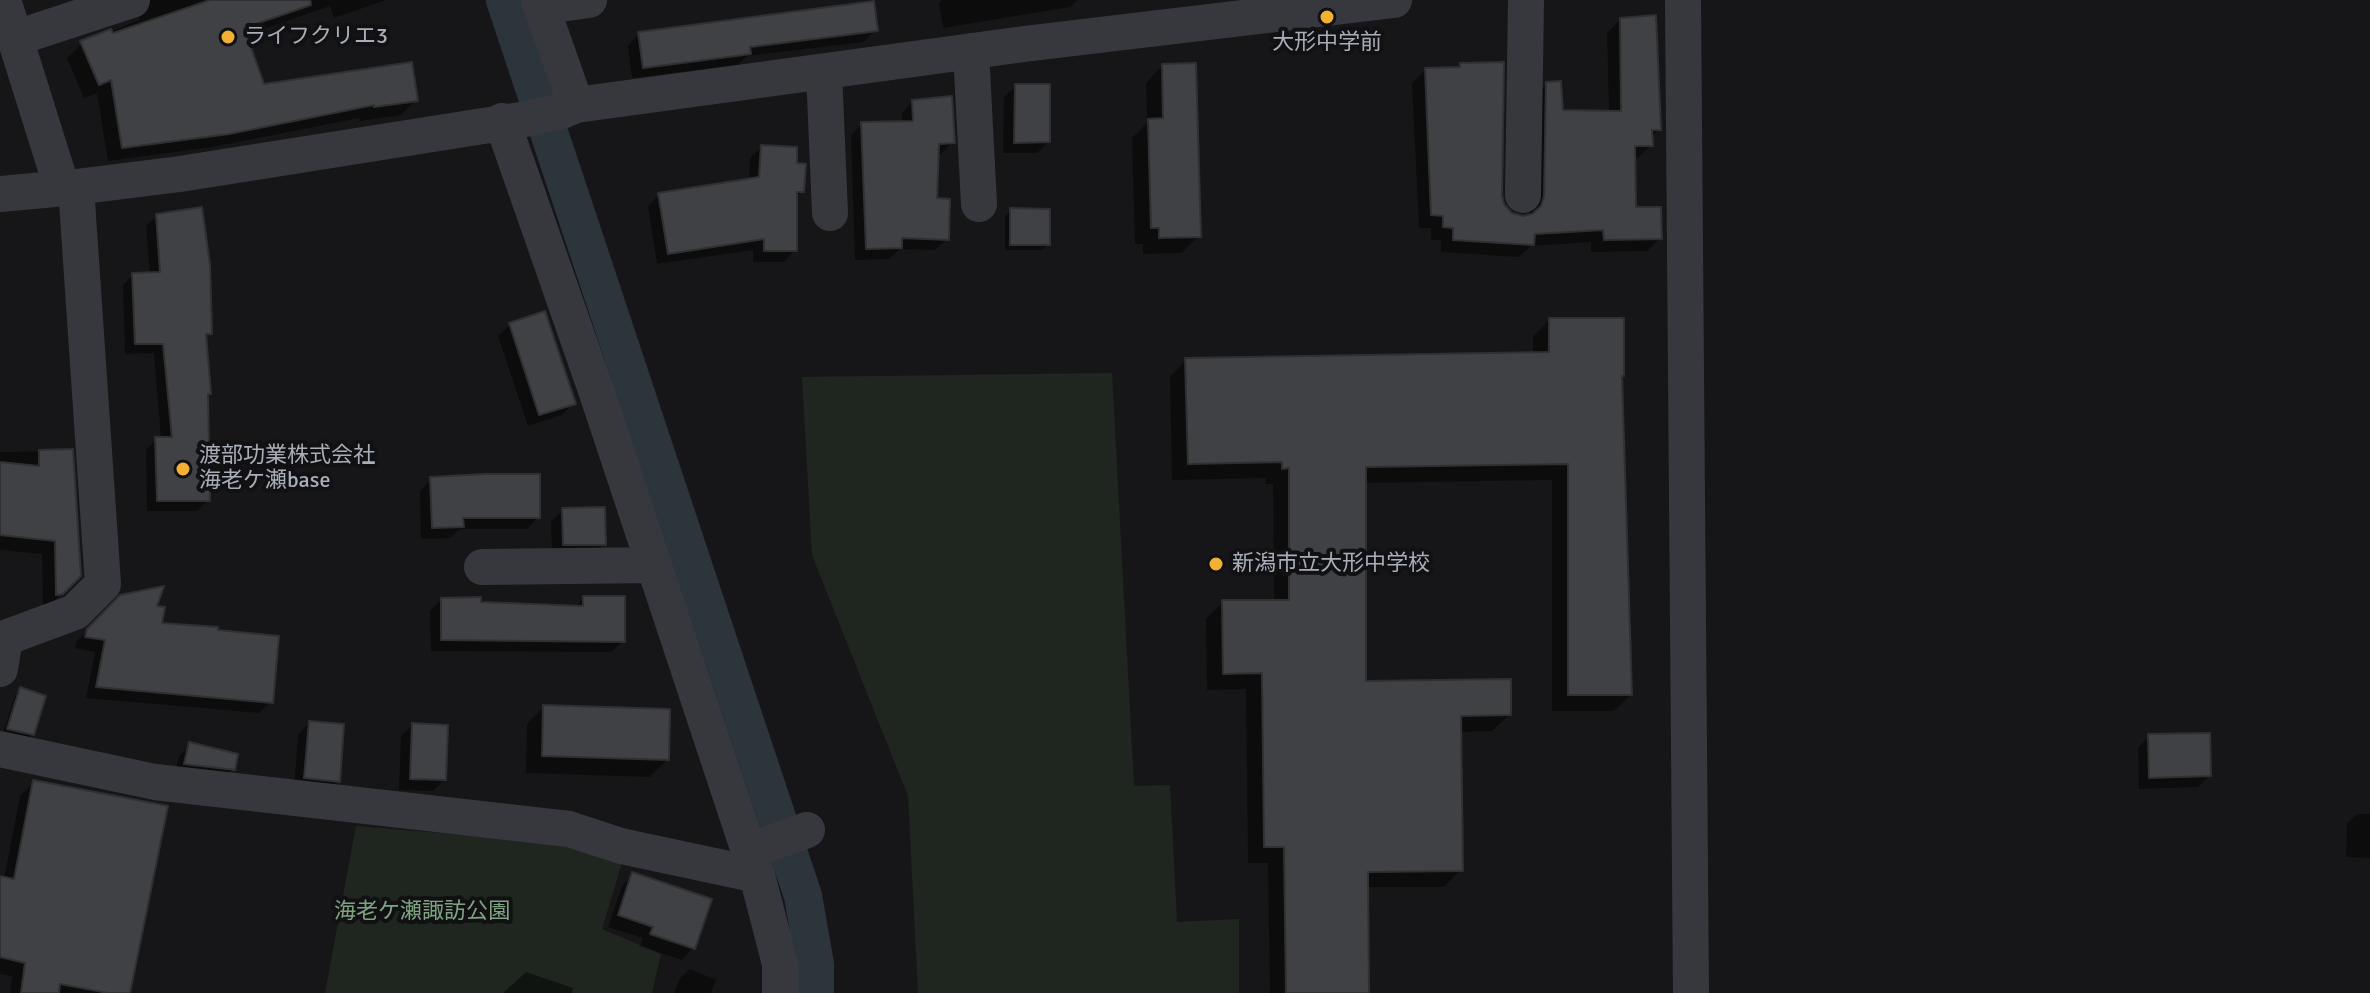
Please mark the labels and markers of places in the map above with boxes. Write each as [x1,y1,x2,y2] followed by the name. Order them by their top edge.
[1318,8,1336,26] marker: 大形中学前
[244,24,388,50] place label: ライフクリエ3
[219,28,237,46] marker: ライフクリエ3
[1272,30,1382,56] place label: 大形中学前
[199,443,375,494] place label: 渡部功業株式会社 海老ケ瀬base
[174,460,192,478] marker: 渡部功業株式会社 海老ケ瀬base
[1232,551,1430,577] place label: 新潟市立大形中学校
[1207,555,1225,573] marker: 新潟市立大形中学校

